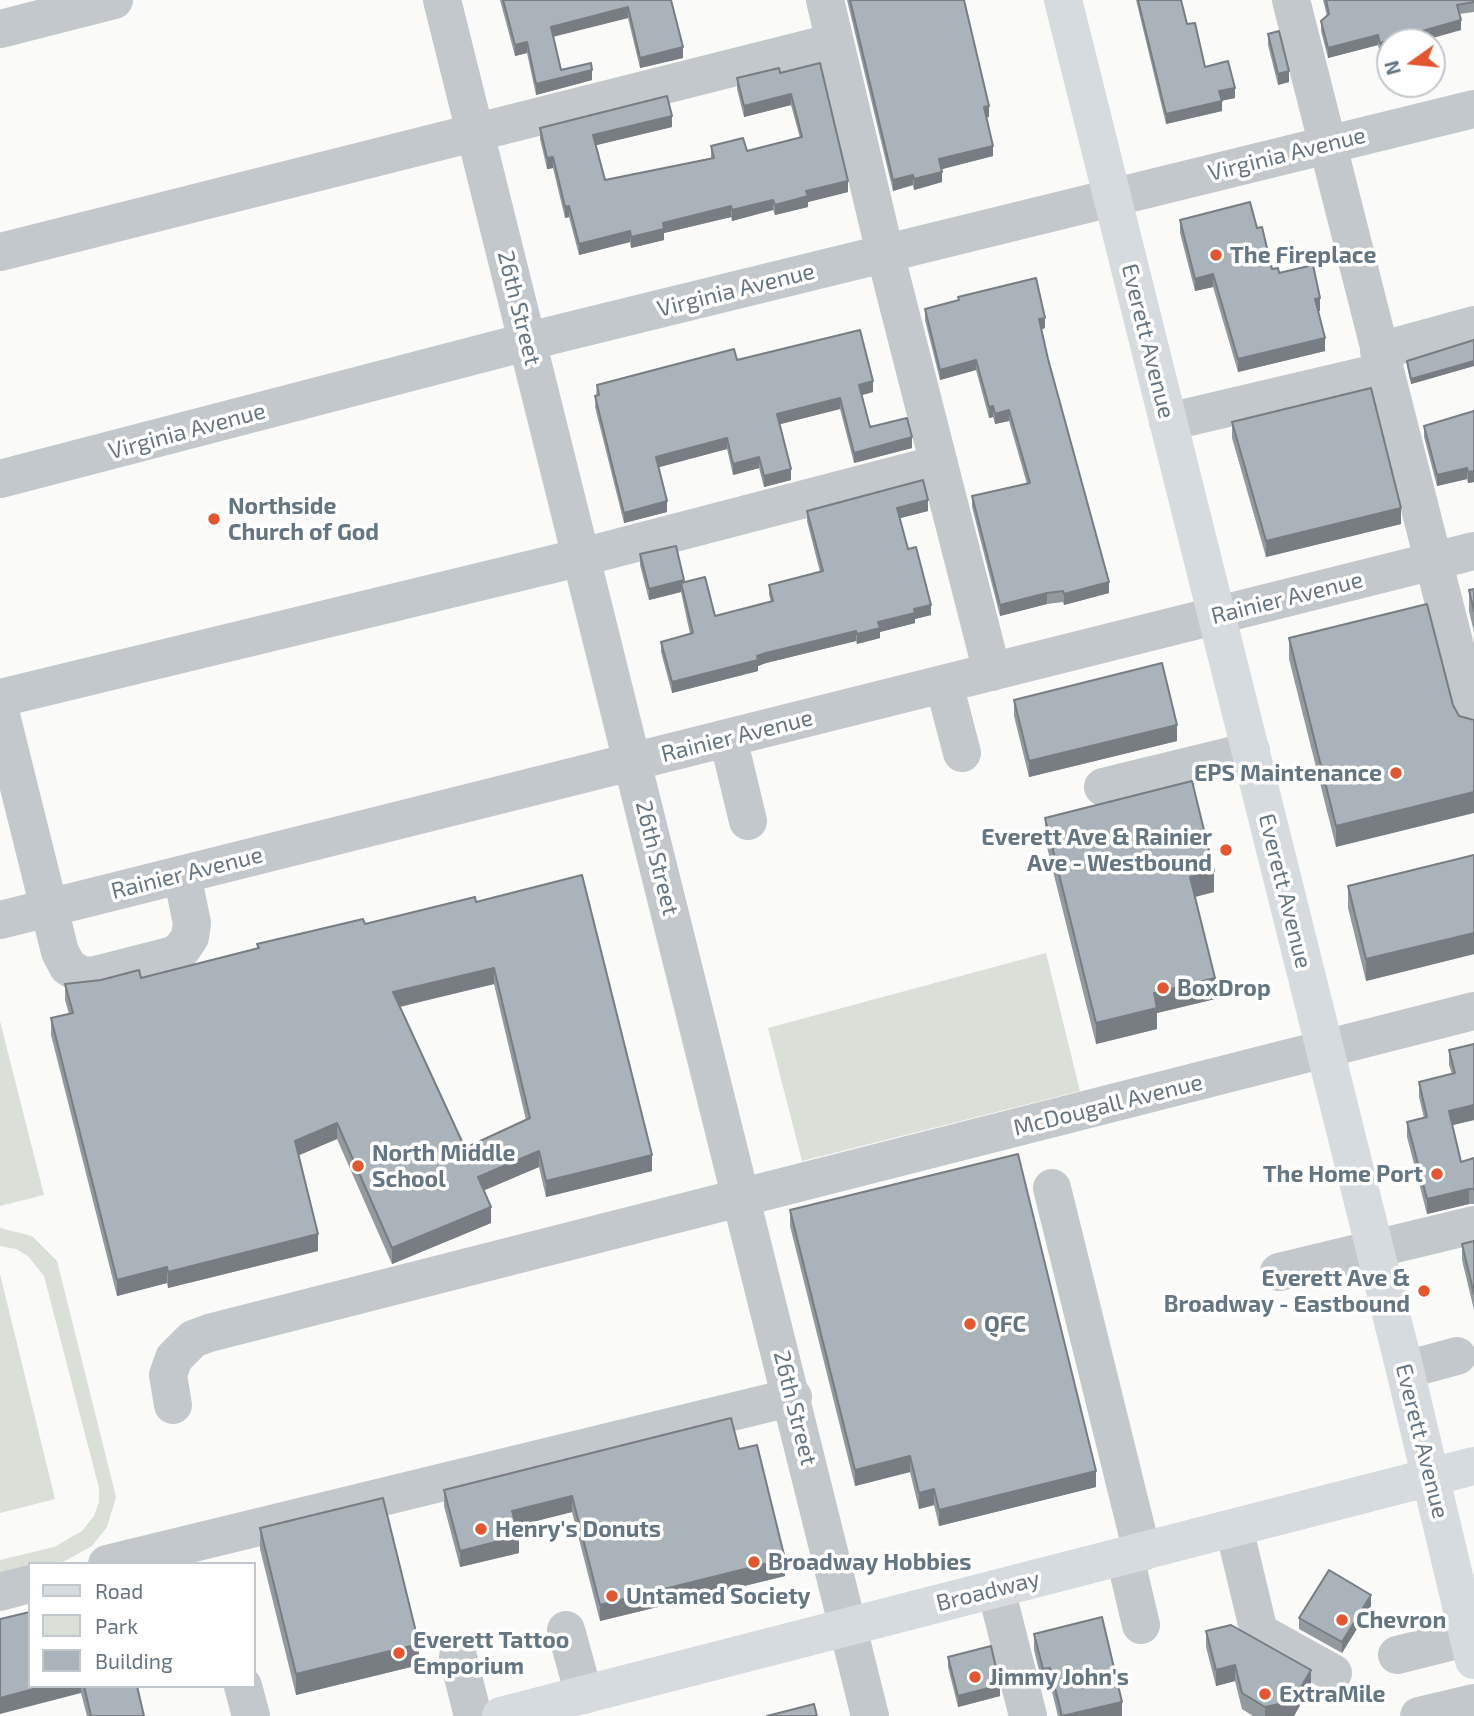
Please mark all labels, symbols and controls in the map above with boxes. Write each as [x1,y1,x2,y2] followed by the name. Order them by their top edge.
[1376,28,1446,98] north arrow
[1379,58,1405,78] text: N
[1205,121,1369,187] street label: Virginia Avenue
[1230,241,1376,269] place label: The Fireplace
[1208,247,1224,263] marker: The Fireplace
[491,248,547,368] street label: 26th Street
[654,257,818,323] street label: Virginia Avenue
[1115,261,1181,421] street label: Everett Avenue
[106,397,268,465] street label: Virginia Avenue
[228,492,379,546] place label: Northside Church of God
[206,511,222,527] marker: Northside Church of God
[1208,566,1366,630] street label: Rainier Avenue
[658,704,816,768] street label: Rainier Avenue
[1194,759,1382,787] place label: EPS Maintenance
[1388,765,1404,781] marker: EPS Maintenance
[629,798,685,918] street label: 26th Street
[1252,811,1318,971] street label: Everett Avenue
[981,823,1212,877] place label: Everett Ave & Rainier Ave - Westbound
[108,841,266,905] street label: Rainier Avenue
[1218,842,1234,858] marker: Everett Ave & Rainier Ave - Westbound
[1177,974,1271,1002] place label: BoxDrop
[1155,980,1171,996] marker: BoxDrop
[1011,1068,1205,1142] street label: McDougall Avenue
[372,1139,516,1193] place label: North Middle School
[350,1158,366,1174] marker: North Middle School
[1263,1160,1423,1188] place label: The Home Port
[1429,1166,1445,1182] marker: The Home Port
[1164,1264,1410,1318] place label: Everett Ave & Broadway - Eastbound
[1416,1283,1432,1299] marker: Everett Ave & Broadway - Eastbound
[984,1310,1026,1338] place label: QFC
[962,1316,978,1332] marker: QFC
[767,1348,823,1468] street label: 26th Street
[1389,1361,1455,1521] street label: Everett Avenue
[495,1515,661,1543] place label: Henry's Donuts
[473,1521,489,1537] marker: Henry's Donuts
[768,1548,972,1576] place label: Broadway Hobbies
[746,1554,762,1570] marker: Broadway Hobbies
[28,1562,256,1688] legend
[933,1565,1043,1617] street label: Broadway
[95,1578,143,1603] text: Road
[626,1582,811,1610] place label: Untamed Society
[604,1588,620,1604] marker: Untamed Society
[1356,1606,1446,1634] place label: Chevron
[1334,1612,1350,1628] marker: Chevron
[95,1613,138,1638] text: Park
[413,1626,569,1680] place label: Everett Tattoo Emporium
[391,1645,407,1661] marker: Everett Tattoo Emporium
[95,1648,173,1673] text: Building
[989,1663,1129,1691] place label: Jimmy John's
[967,1669,983,1685] marker: Jimmy John's
[1279,1680,1386,1708] place label: ExtraMile
[1257,1686,1273,1702] marker: ExtraMile

